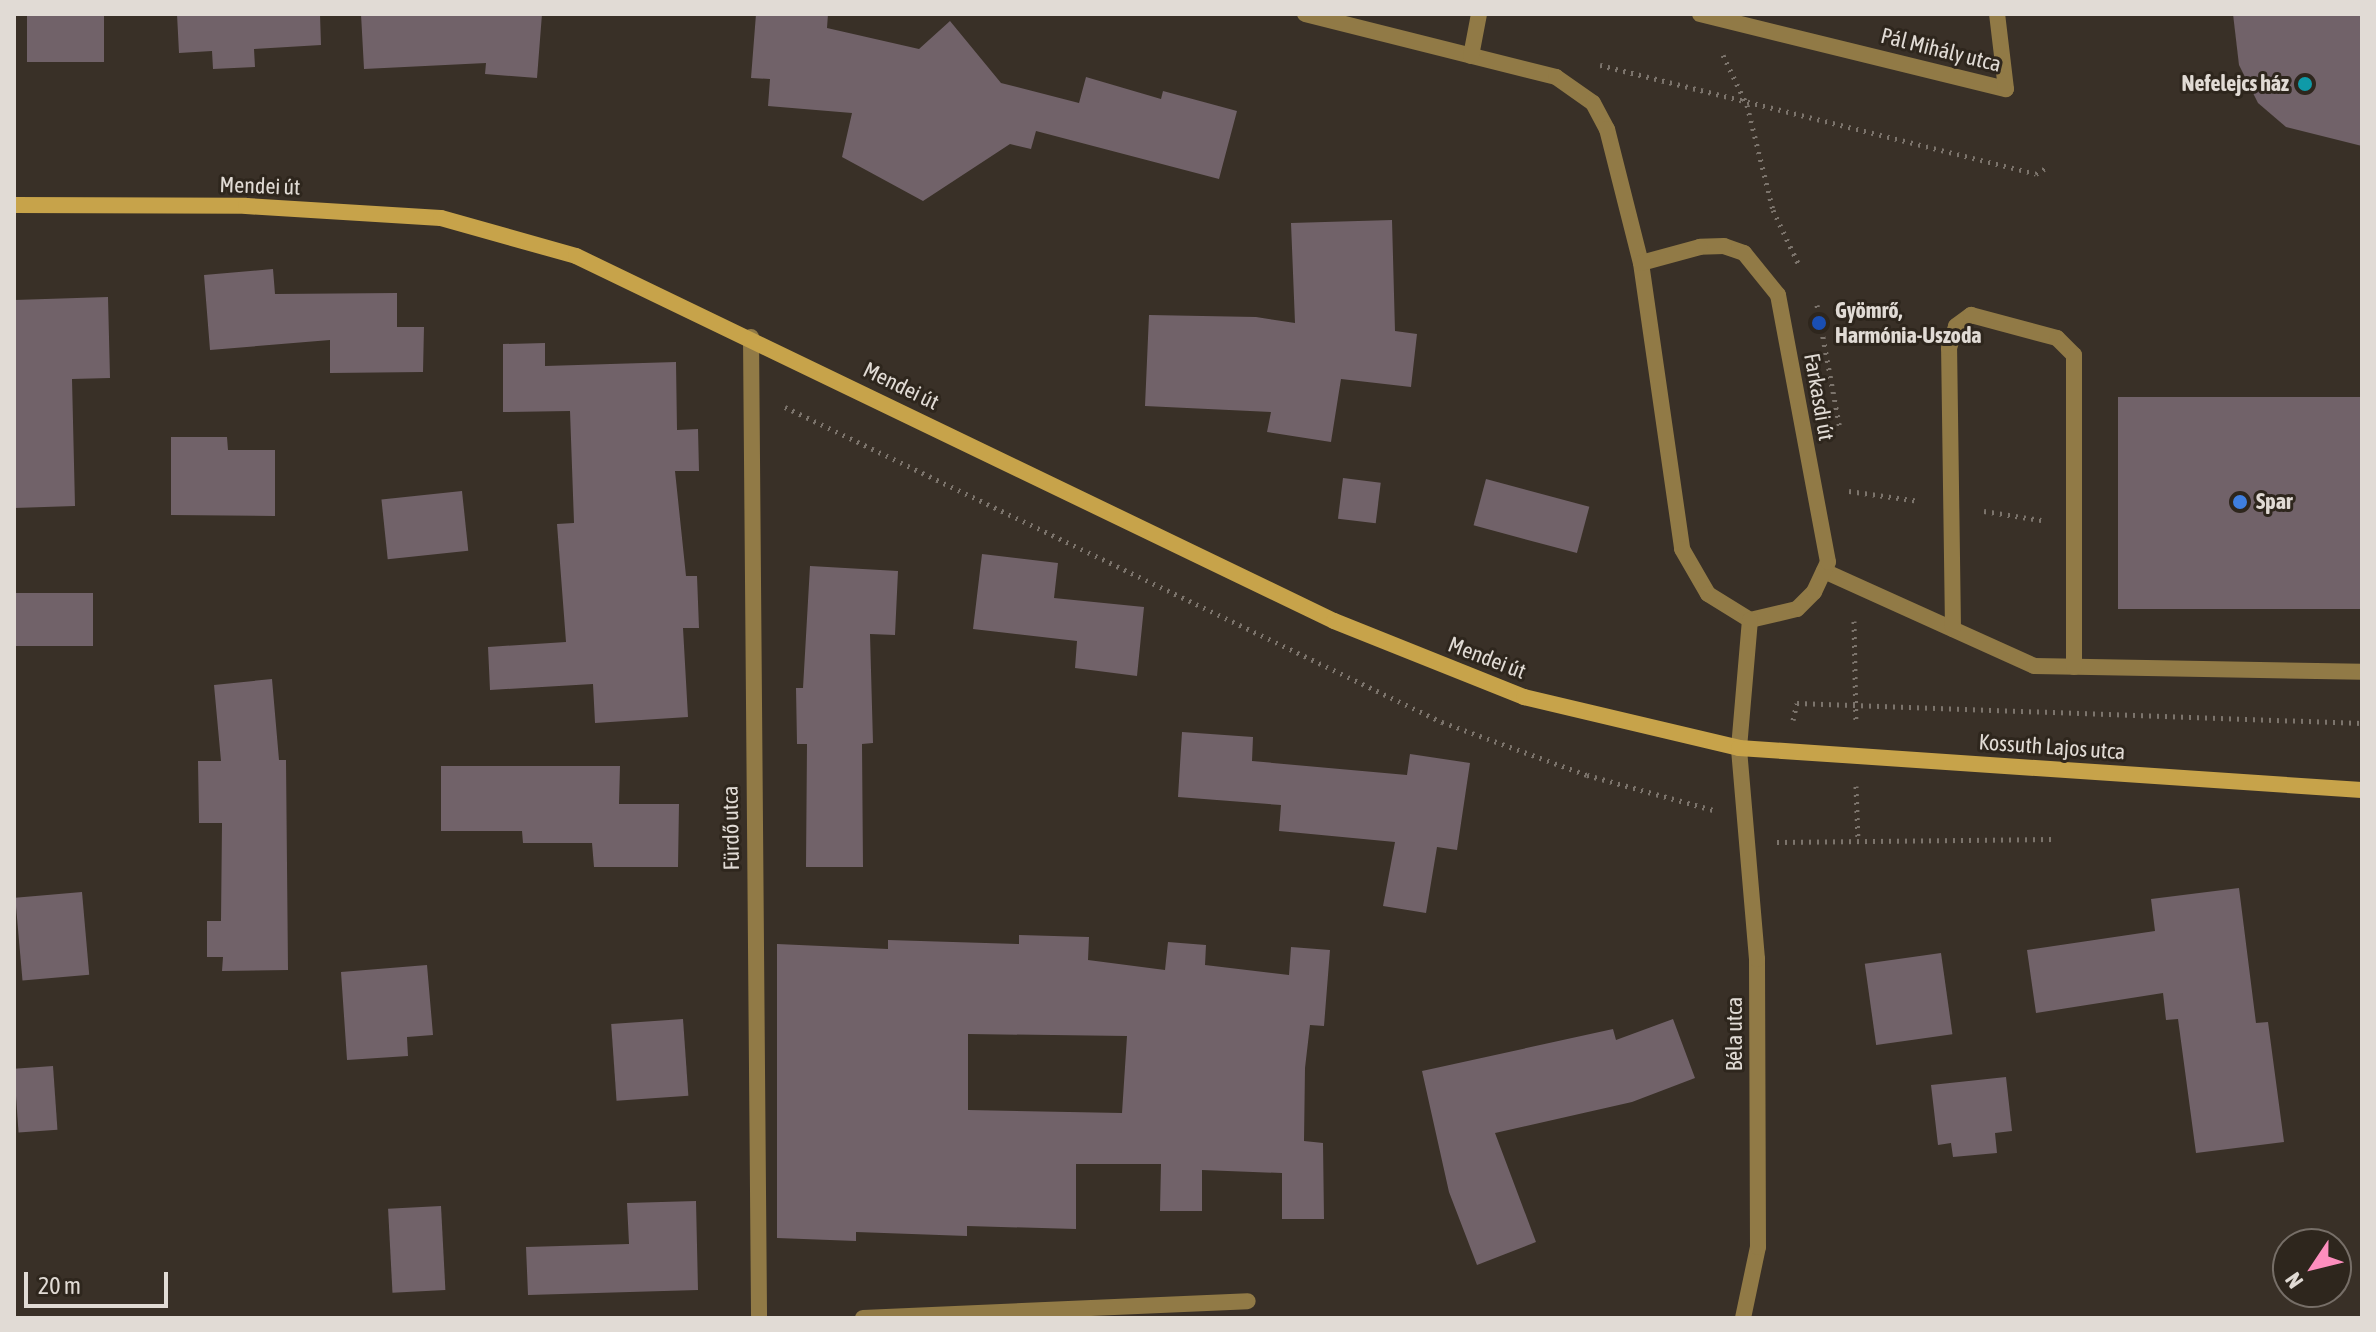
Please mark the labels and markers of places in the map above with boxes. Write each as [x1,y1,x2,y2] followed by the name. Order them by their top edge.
[2182,71,2289,97] place label: Nefelejcs ház
[2296,75,2314,93] marker: Nefelejcs ház
[1835,297,1982,348] place label: Gyömrő, Harmónia-Uszoda
[1810,314,1828,332] marker: Gyömrő, Harmónia-Uszoda
[2256,489,2292,515] place label: Spar
[2231,493,2249,511] marker: Spar

